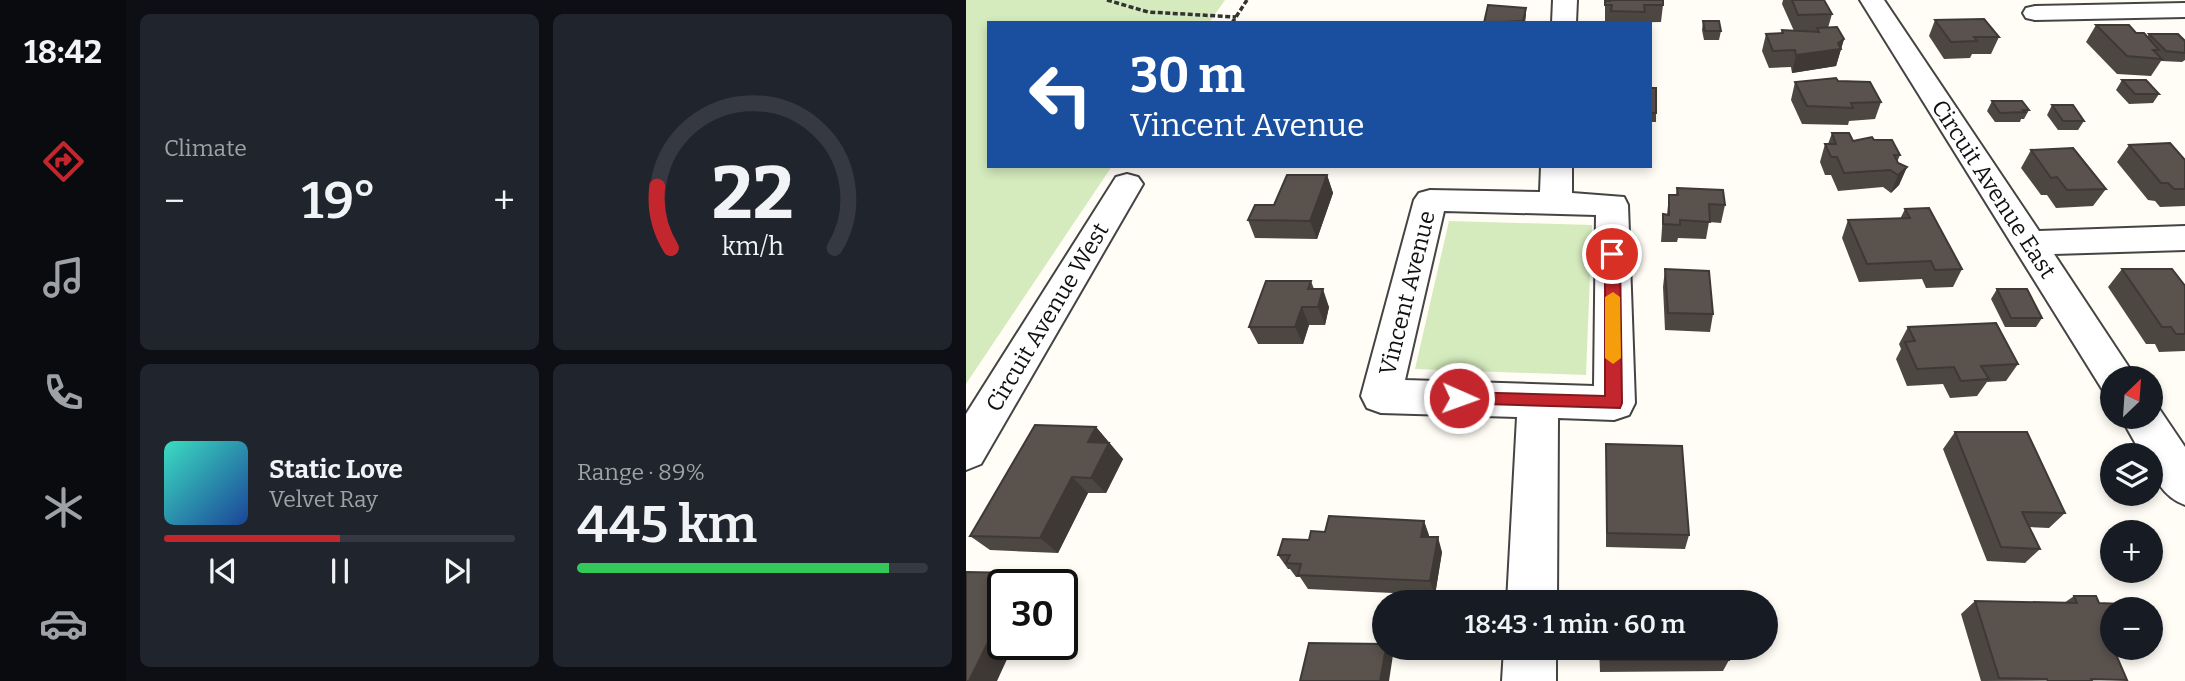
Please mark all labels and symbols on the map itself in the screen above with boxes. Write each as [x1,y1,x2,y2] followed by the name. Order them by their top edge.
[1926,94,2062,284] street label: Circuit Avenue East
[1373,208,1441,378] street label: Vincent Avenue
[980,217,1114,417] street label: Circuit Avenue West
[1582,224,1642,284] pin
[1422,361,1496,435] position arrow
[2100,366,2163,429] north arrow
[987,569,1078,660] speed limit sign: 30

